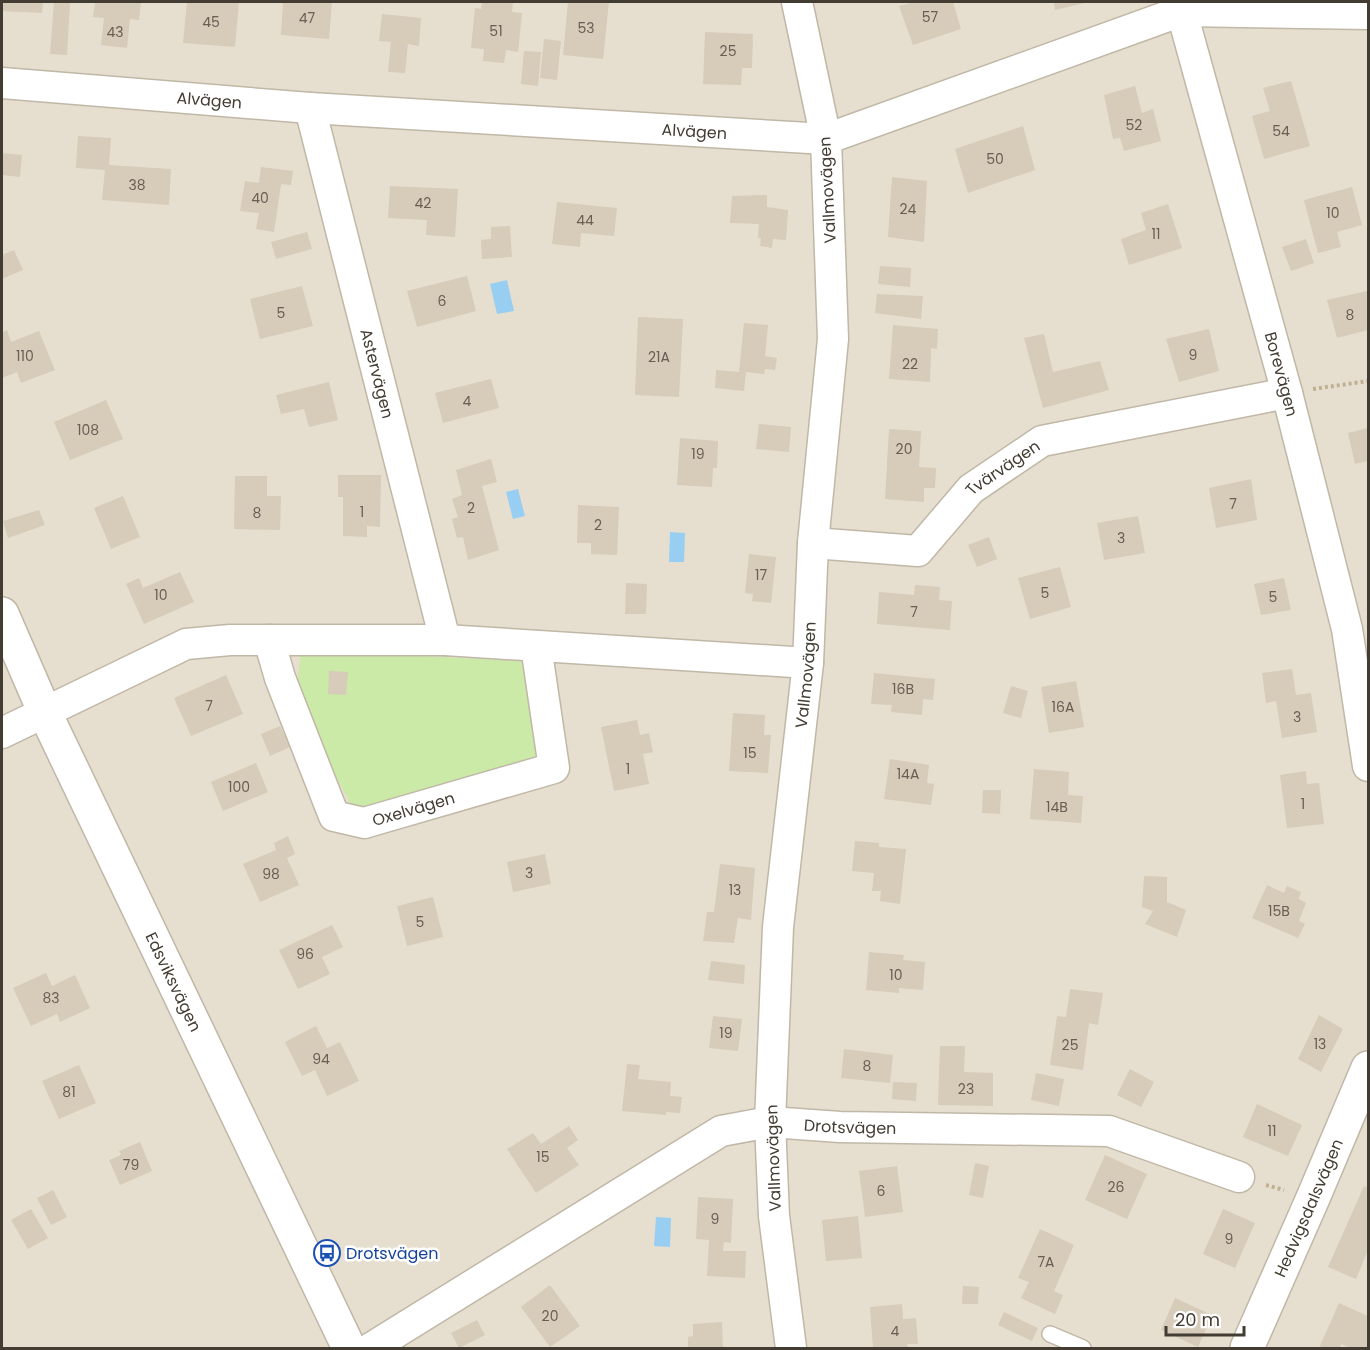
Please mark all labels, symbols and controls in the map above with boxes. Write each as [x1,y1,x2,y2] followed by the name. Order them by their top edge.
[922,7,939,27] house number: 57
[299,8,316,28] house number: 47
[202,12,220,32] house number: 45
[577,18,595,38] house number: 53
[489,21,503,41] house number: 51
[106,22,124,42] house number: 43
[720,41,736,61] house number: 25
[176,86,243,114] street label: Alvägen
[1126,115,1142,135] house number: 52
[661,118,728,145] street label: Alvägen
[1272,121,1290,141] house number: 54
[813,136,842,244] street label: Vallmovägen
[986,149,1004,169] house number: 50
[128,175,146,195] house number: 38
[251,188,269,208] house number: 40
[415,193,431,213] house number: 42
[900,199,917,219] house number: 24
[1326,203,1340,223] house number: 10
[576,210,594,230] house number: 44
[1152,224,1160,244] house number: 11
[438,291,447,311] house number: 6
[277,303,285,323] house number: 5
[1346,305,1355,325] house number: 8
[354,326,399,421] street label: Astervägen
[1259,329,1304,419] street label: Borevägen
[1189,345,1197,365] house number: 9
[16,346,34,366] house number: 110
[648,347,670,367] house number: 21A
[902,354,918,374] house number: 22
[463,391,472,411] house number: 4
[77,420,99,440] house number: 108
[960,435,1045,500] street label: Tvärvägen
[896,439,912,459] house number: 20
[691,444,705,464] house number: 19
[1229,494,1237,514] house number: 7
[467,498,475,518] house number: 2
[360,502,364,522] house number: 1
[253,503,262,523] house number: 8
[594,515,602,535] house number: 2
[1117,528,1125,548] house number: 3
[755,565,767,585] house number: 17
[1041,583,1049,603] house number: 5
[154,585,168,605] house number: 10
[1269,587,1277,607] house number: 5
[910,602,918,622] house number: 7
[790,621,822,730] street label: Vallmovägen
[892,679,914,699] house number: 16B
[205,696,213,716] house number: 7
[1052,697,1074,717] house number: 16A
[1293,707,1301,727] house number: 3
[743,743,757,763] house number: 15
[626,759,630,779] house number: 1
[897,764,919,784] house number: 14A
[228,777,250,797] house number: 100
[370,786,458,832] street label: Oxelvägen
[1301,794,1305,814] house number: 1
[1046,797,1068,817] house number: 14B
[525,863,533,883] house number: 3
[262,864,280,884] house number: 98
[729,880,741,900] house number: 13
[1268,901,1290,921] house number: 15B
[416,912,424,932] house number: 5
[140,929,207,1036] street label: Edsviksvägen
[296,944,314,964] house number: 96
[889,965,903,985] house number: 10
[42,988,60,1008] house number: 83
[719,1023,733,1043] house number: 19
[1314,1034,1326,1054] house number: 13
[1062,1035,1078,1055] house number: 25
[312,1049,330,1069] house number: 94
[863,1056,872,1076] house number: 8
[958,1079,974,1099] house number: 23
[62,1082,76,1102] house number: 81
[760,1104,787,1212] street label: Vallmovägen
[803,1113,897,1140] street label: Drotsvägen
[1268,1121,1276,1141] house number: 11
[1269,1135,1349,1281] street label: Hedvigsdalsvägen
[536,1147,550,1167] house number: 15
[123,1155,139,1175] house number: 79
[1108,1177,1125,1197] house number: 26
[877,1181,886,1201] house number: 6
[711,1209,719,1229] house number: 9
[1225,1229,1233,1249] house number: 9
[312,1238,342,1268] bus stop icon: Drotsvägen
[346,1242,438,1265] place label: Drotsvägen
[1037,1252,1055,1272] house number: 7A
[1166,1299,1244,1337] scale bar
[542,1306,558,1326] house number: 20
[1175,1307,1220,1332] text: 20 m
[891,1321,900,1341] house number: 4

